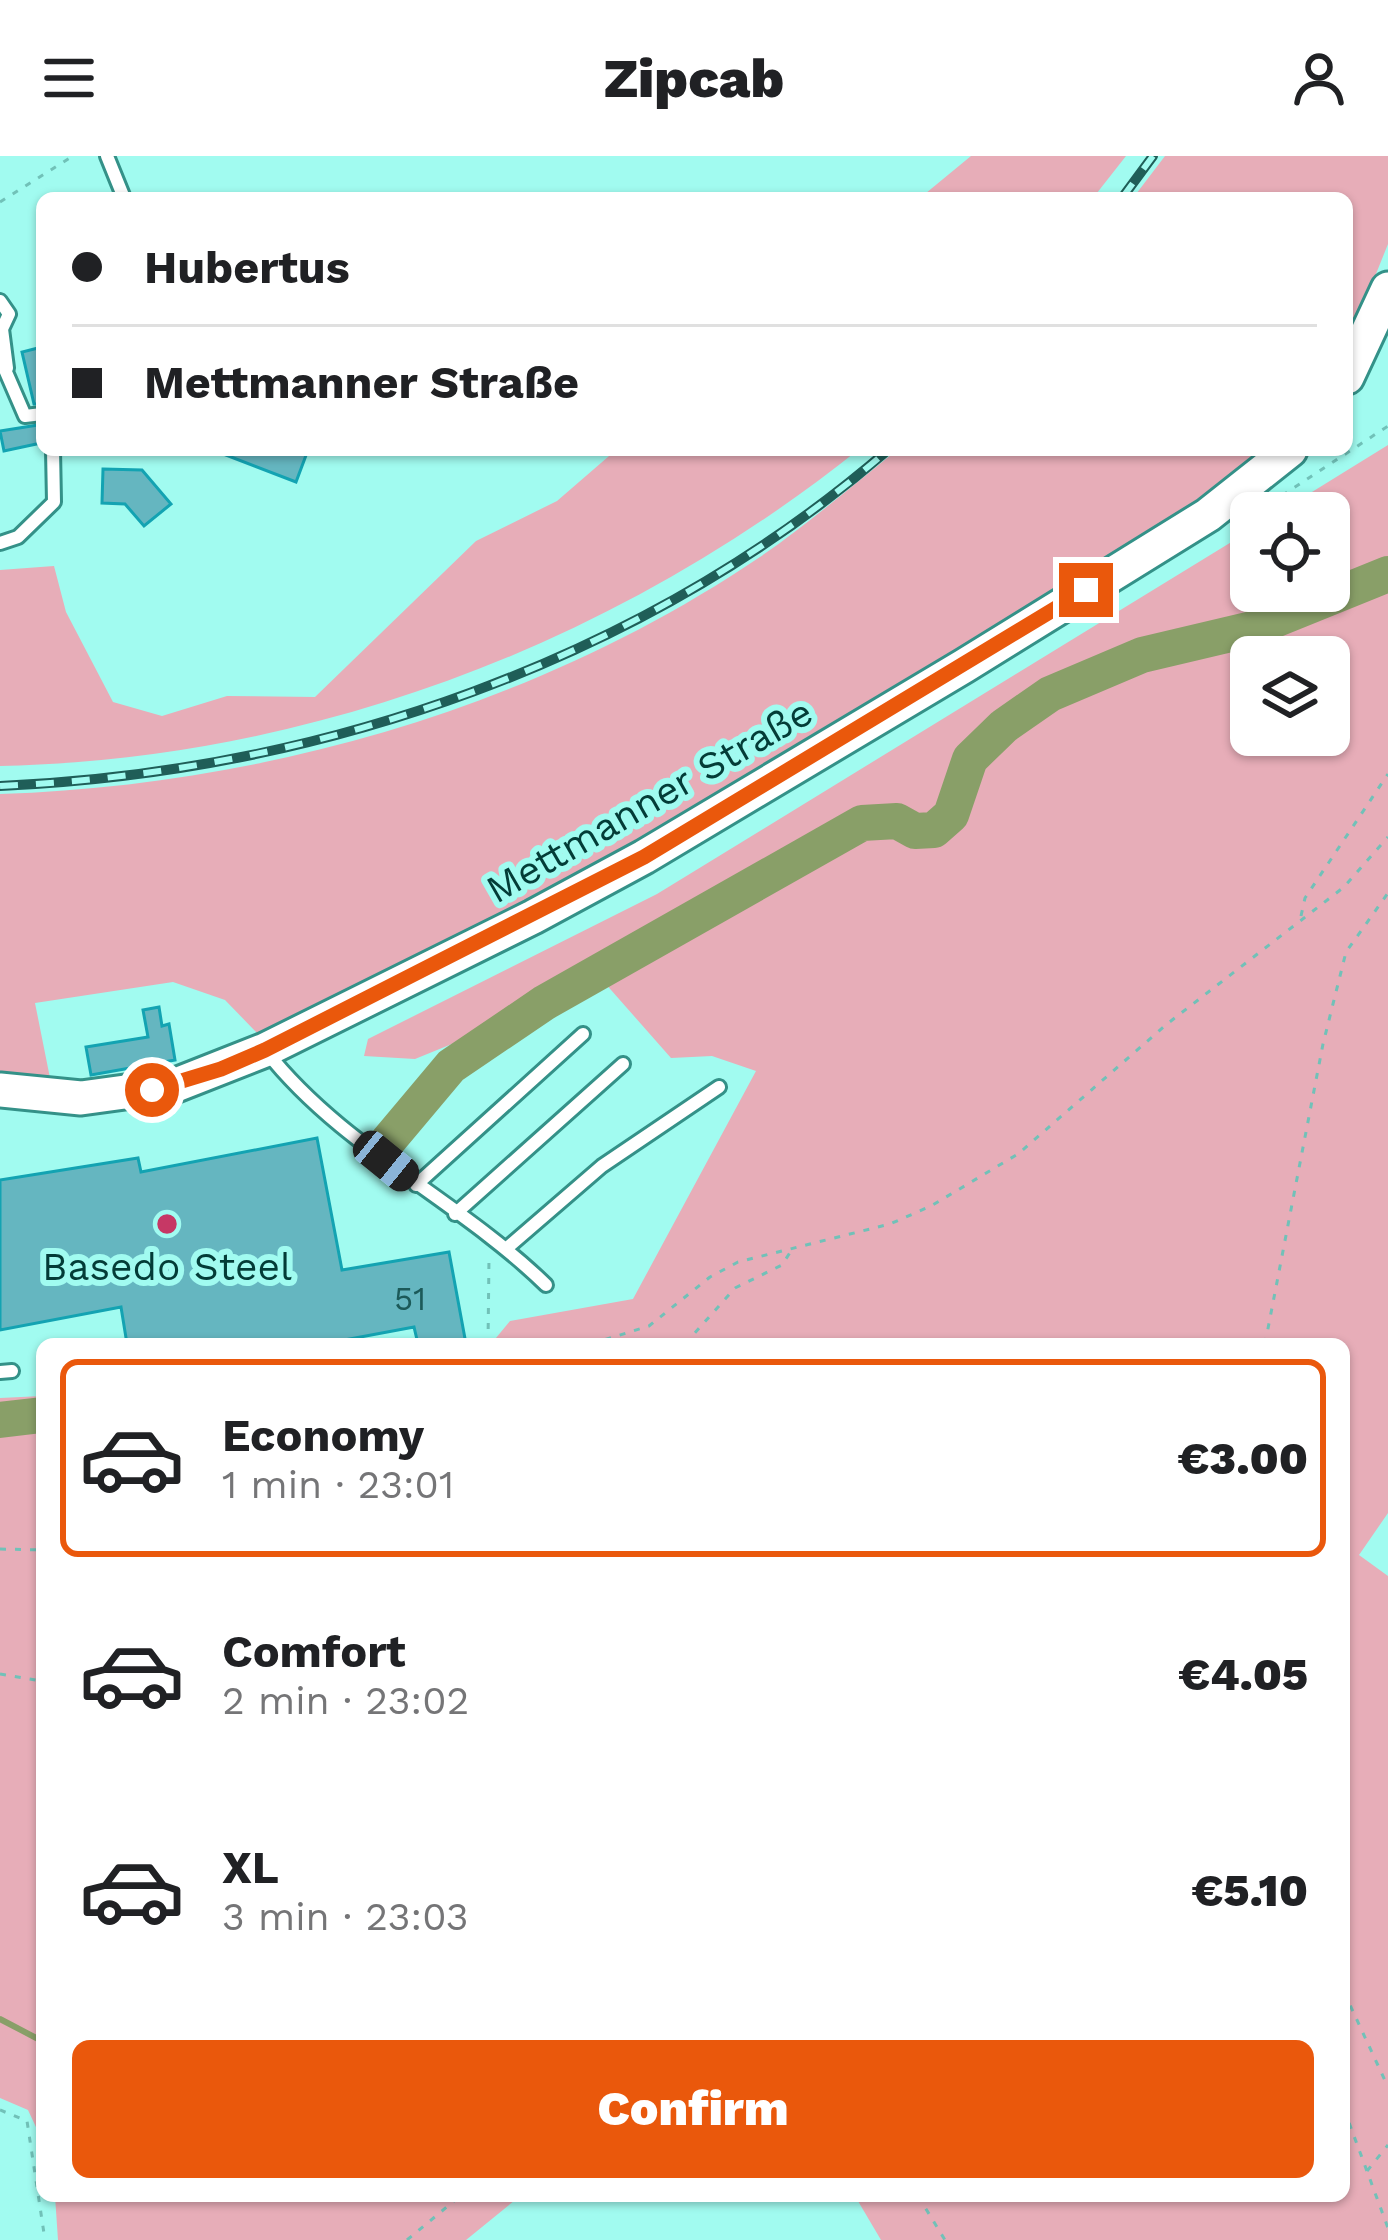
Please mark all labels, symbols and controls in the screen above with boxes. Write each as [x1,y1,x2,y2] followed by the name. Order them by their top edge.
[36,45,102,111] icon: menu
[1286,45,1352,111] icon: person
[604,47,784,110] text: Zipcab
[144,241,350,294] text: Hubertus
[144,356,579,409] text: Mettmanner Straße
[1230,492,1350,756] map controls
[1230,492,1350,612] button: locate
[1059,563,1113,617] route end
[1230,636,1350,756] button: layers
[478,689,820,912] street label: Mettmanner Straße
[125,1063,179,1117] route start
[347,1124,425,1198] car
[154,1211,180,1237] marker: Basedo Steel
[42,1244,292,1289] place label: Basedo Steel
[394,1279,426,1318] house number: 51
[78,1404,186,1512] icon: car
[222,1409,424,1462] text: Economy
[1178,1432,1308,1485] text: €3.00
[222,1462,454,1507] text: 1 min · 23:01
[78,1620,186,1728] icon: car
[222,1625,406,1678] text: Comfort
[1178,1648,1308,1701] text: €4.05
[222,1678,469,1723] text: 2 min · 23:02
[78,1836,186,1944] icon: car
[222,1841,279,1894] text: XL
[1192,1864,1308,1917] text: €5.10
[222,1894,468,1939] text: 3 min · 23:03
[72,2040,1314,2178] button: Confirm

